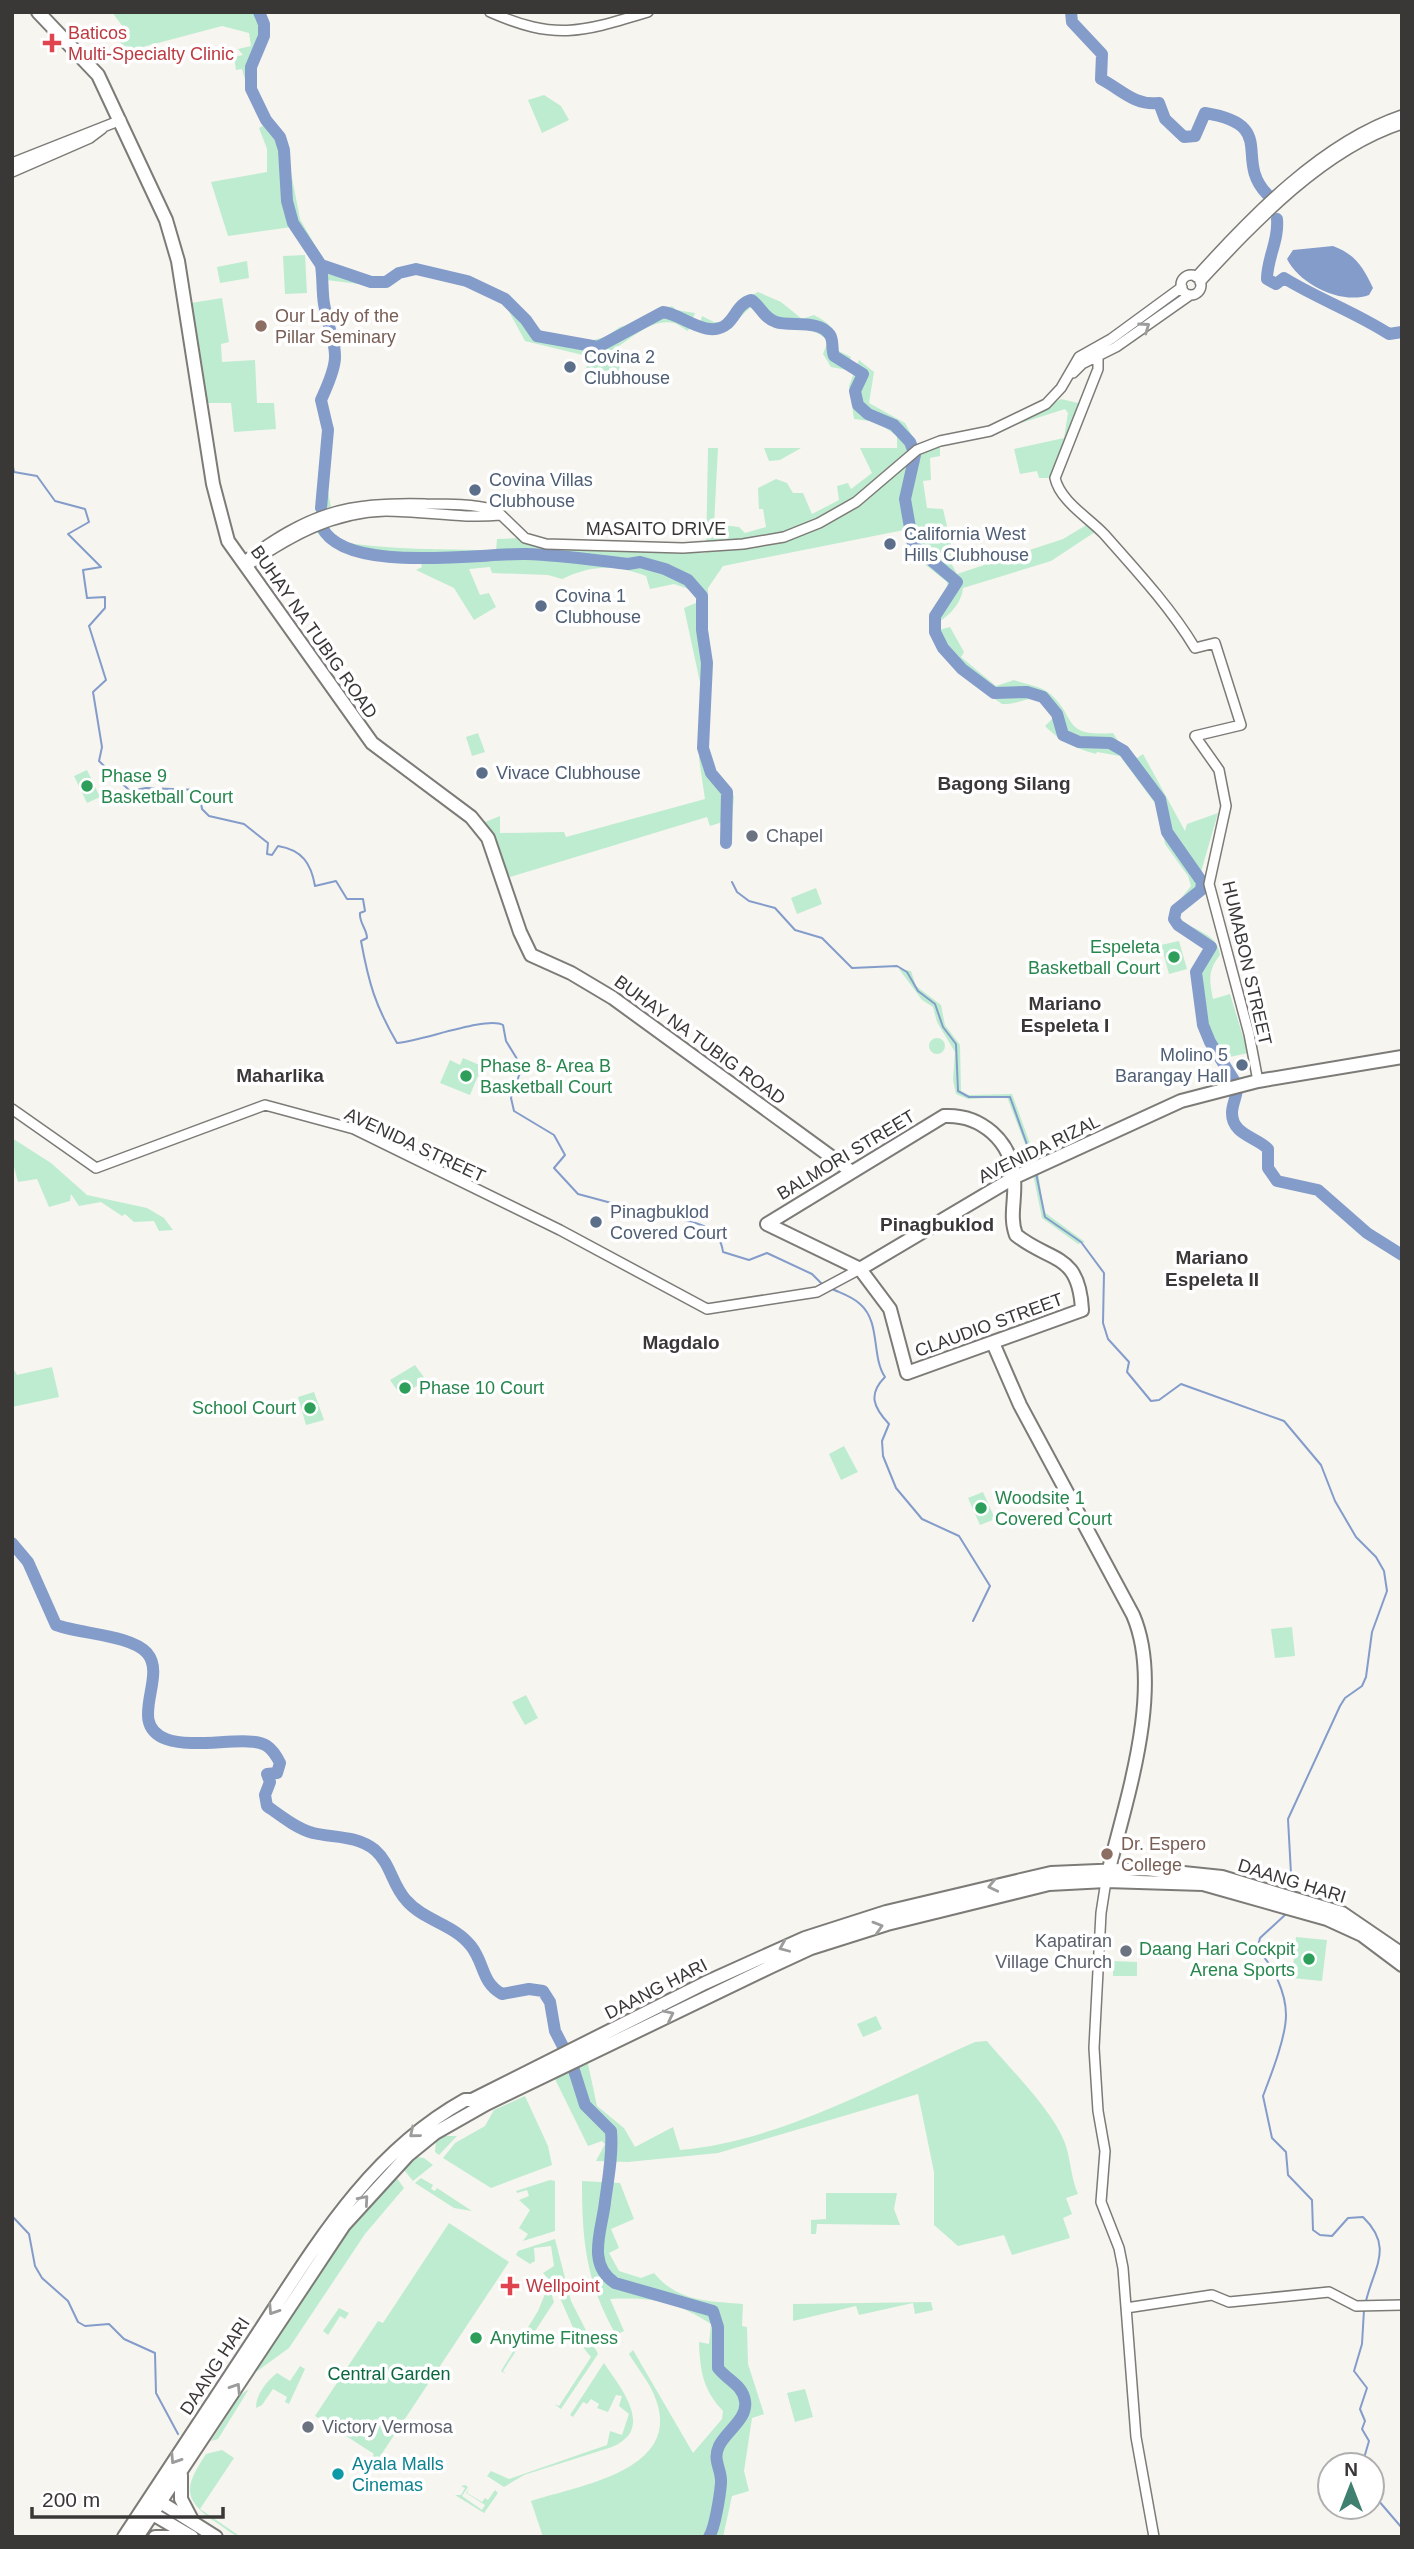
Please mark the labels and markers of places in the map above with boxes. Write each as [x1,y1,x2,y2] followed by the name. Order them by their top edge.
[68,23,234,64] place label: Baticos Multi-Specialty Clinic
[42,33,62,53] marker: Baticos Multi-Specialty Clinic
[275,306,399,347] place label: Our Lady of the Pillar Seminary
[253,318,269,334] marker: Our Lady of the Pillar Seminary
[584,347,670,388] place label: Covina 2 Clubhouse
[562,359,578,375] marker: Covina 2 Clubhouse
[489,470,593,511] place label: Covina Villas Clubhouse
[467,482,483,498] marker: Covina Villas Clubhouse
[904,524,1029,565] place label: California West Hills Clubhouse
[882,536,898,552] marker: California West Hills Clubhouse
[555,586,641,627] place label: Covina 1 Clubhouse
[533,598,549,614] marker: Covina 1 Clubhouse
[496,763,641,783] place label: Vivace Clubhouse
[474,765,490,781] marker: Vivace Clubhouse
[101,766,233,807] place label: Phase 9 Basketball Court
[79,778,95,794] marker: Phase 9 Basketball Court
[766,826,823,846] place label: Chapel
[744,828,760,844] marker: Chapel
[1028,937,1161,978] place label: Espeleta Basketball Court
[1166,949,1182,965] marker: Espeleta Basketball Court
[1115,1045,1228,1086] place label: Molino 5 Barangay Hall
[480,1056,612,1097] place label: Phase 8- Area B Basketball Court
[1234,1057,1250,1073] marker: Molino 5 Barangay Hall
[458,1068,474,1084] marker: Phase 8- Area B Basketball Court
[610,1202,727,1243] place label: Pinagbuklod Covered Court
[588,1214,604,1230] marker: Pinagbuklod Covered Court
[419,1378,544,1398] place label: Phase 10 Court
[397,1380,413,1396] marker: Phase 10 Court
[192,1398,296,1418] place label: School Court
[302,1400,318,1416] marker: School Court
[995,1488,1112,1529] place label: Woodsite 1 Covered Court
[973,1500,989,1516] marker: Woodsite 1 Covered Court
[1121,1834,1206,1875] place label: Dr. Espero College
[1099,1846,1115,1862] marker: Dr. Espero College
[995,1931,1112,1972] place label: Kapatiran Village Church
[1139,1939,1295,1980] place label: Daang Hari Cockpit Arena Sports
[1118,1943,1134,1959] marker: Kapatiran Village Church
[1301,1951,1317,1967] marker: Daang Hari Cockpit Arena Sports
[500,2276,520,2296] marker: Wellpoint
[526,2276,600,2296] place label: Wellpoint
[490,2328,618,2348] place label: Anytime Fitness
[468,2330,484,2346] marker: Anytime Fitness
[322,2417,454,2437] place label: Victory Vermosa
[300,2419,316,2435] marker: Victory Vermosa
[352,2454,444,2495] place label: Ayala Malls Cinemas
[330,2466,346,2482] marker: Ayala Malls Cinemas

